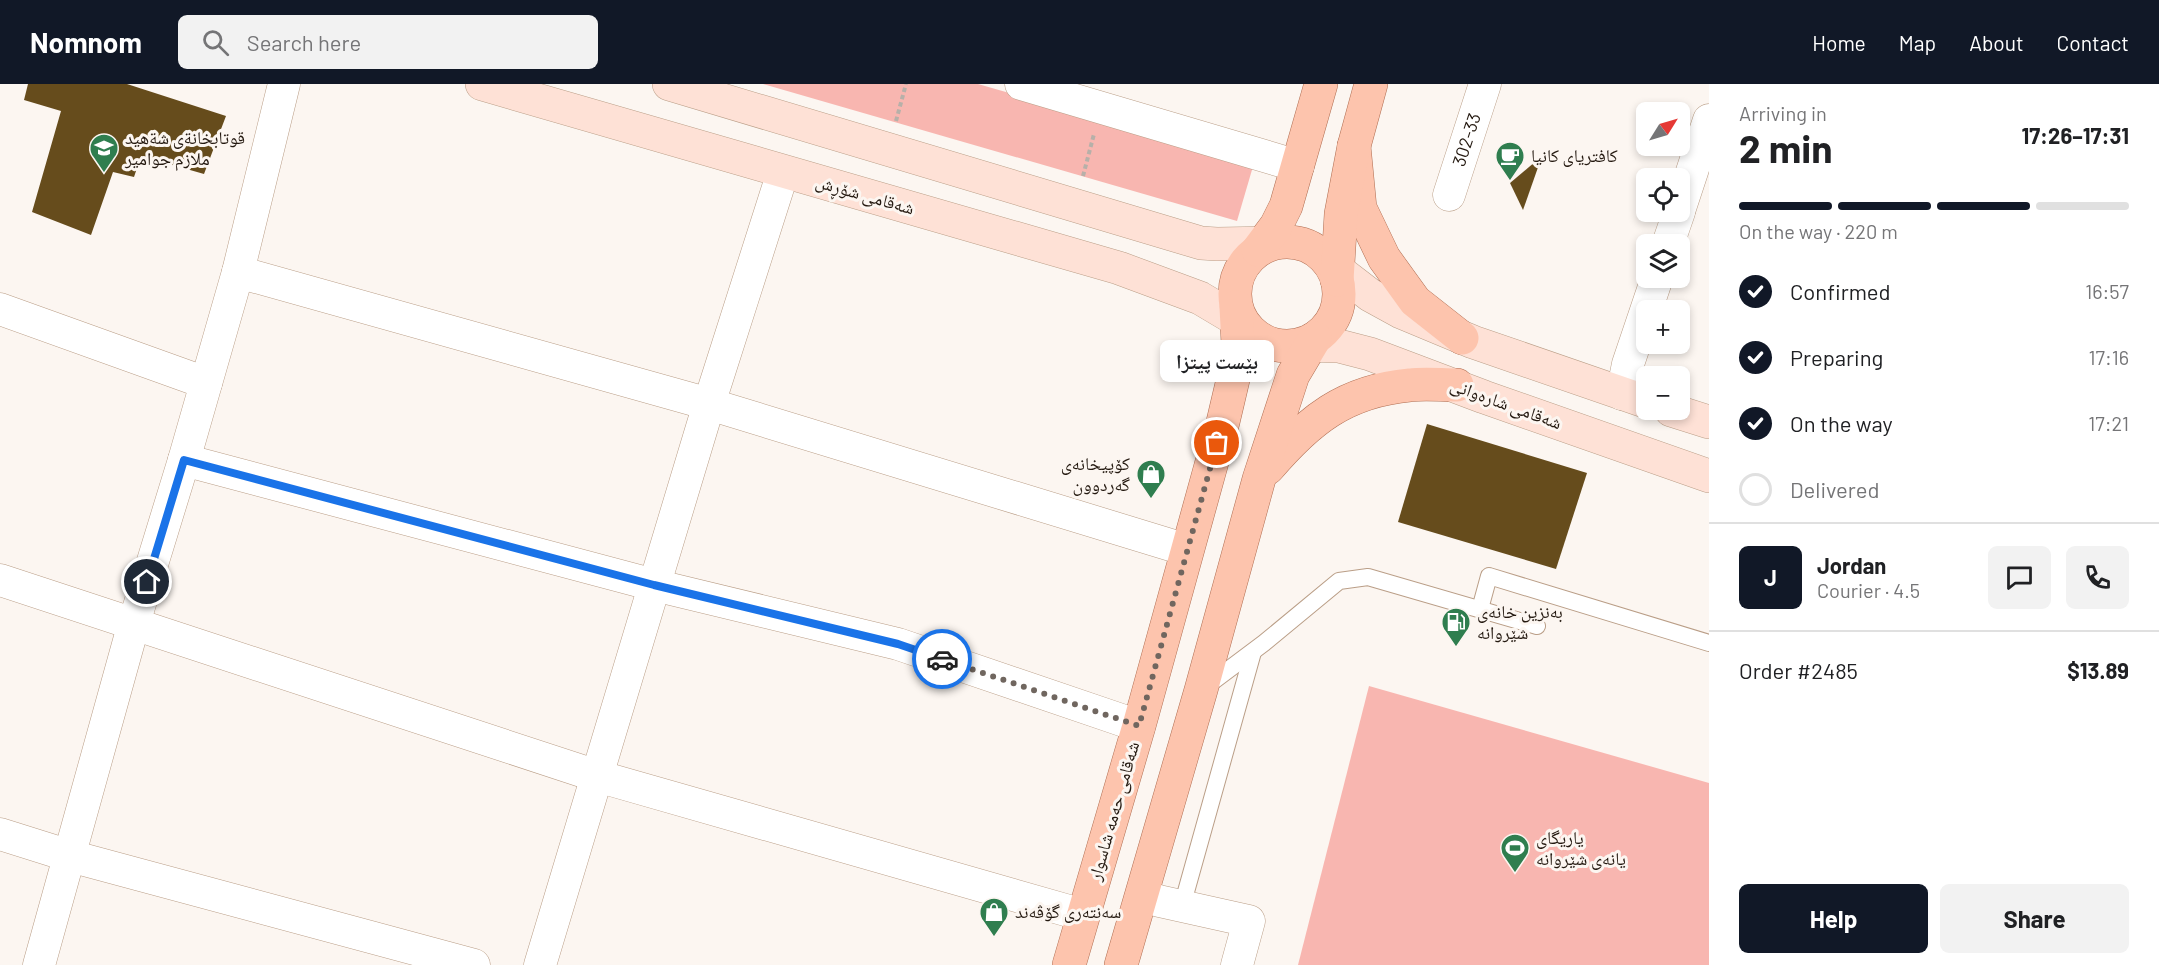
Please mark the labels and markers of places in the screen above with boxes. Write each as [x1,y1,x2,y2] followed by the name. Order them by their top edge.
[124,126,245,171] place label: قوتابخانةى شةهيد ملازم جوامير
[88,132,120,174] school or university icon: قوتابخانةى شةهيد ملازم جوامير
[1494,140,1526,182] cafe icon: کافتریای کانیا
[1531,144,1618,167] place label: کافتریای کانیا
[1160,341,1274,383] callout: بێست پیتزا
[1191,417,1242,468] pin
[1061,452,1131,496] place label: کۆپیخانەی گەردوون
[1135,458,1167,500] shop icon: کۆپیخانەی گەردوون
[121,556,172,607] pin
[1477,600,1563,643] place label: بەنزین خانەی شێروانە
[1440,606,1472,648] fuel station icon: بەنزین خانەی شێروانە
[1536,826,1626,870] place label: یاریگای یانەی شێروانە
[1499,832,1531,874] sports icon: یاریگای یانەی شێروانە
[978,896,1010,938] shop icon: سەنتەری گۆڤەند
[1015,900,1121,923] place label: سەنتەری گۆڤەند

